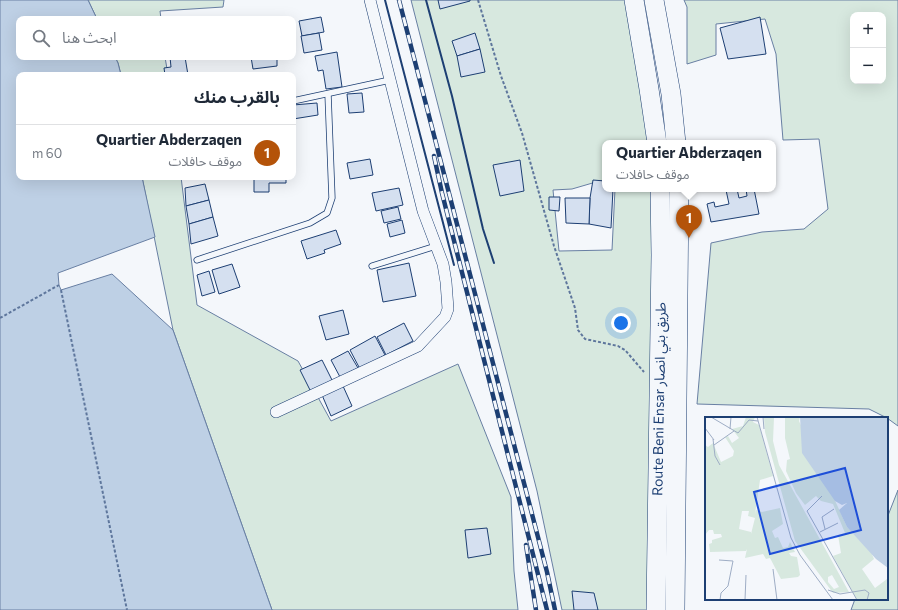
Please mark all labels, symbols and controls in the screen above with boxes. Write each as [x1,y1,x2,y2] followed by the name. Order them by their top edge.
[850,12,886,84] map controls
[850,12,886,48] button: +
[16,16,296,60] search box
[30,27,52,49] icon: search
[62,28,117,46] text: ابحث هنا
[850,48,886,84] button: −
[194,86,280,107] text: بالقرب منك
[96,130,242,148] text: Quartier Abderzaqen
[602,140,776,192] popup
[616,143,762,161] text: Quartier Abderzaqen
[32,145,62,161] text: 60 m
[264,145,270,161] text: 1
[169,153,242,169] text: موقف حافلات
[616,166,690,182] text: موقف حافلات
[676,205,702,238] pin: 1
[648,302,672,496] street label: Route Beni Ensar طريق بني انصار
[611,313,631,333] your location
[705,417,888,600] inset map

